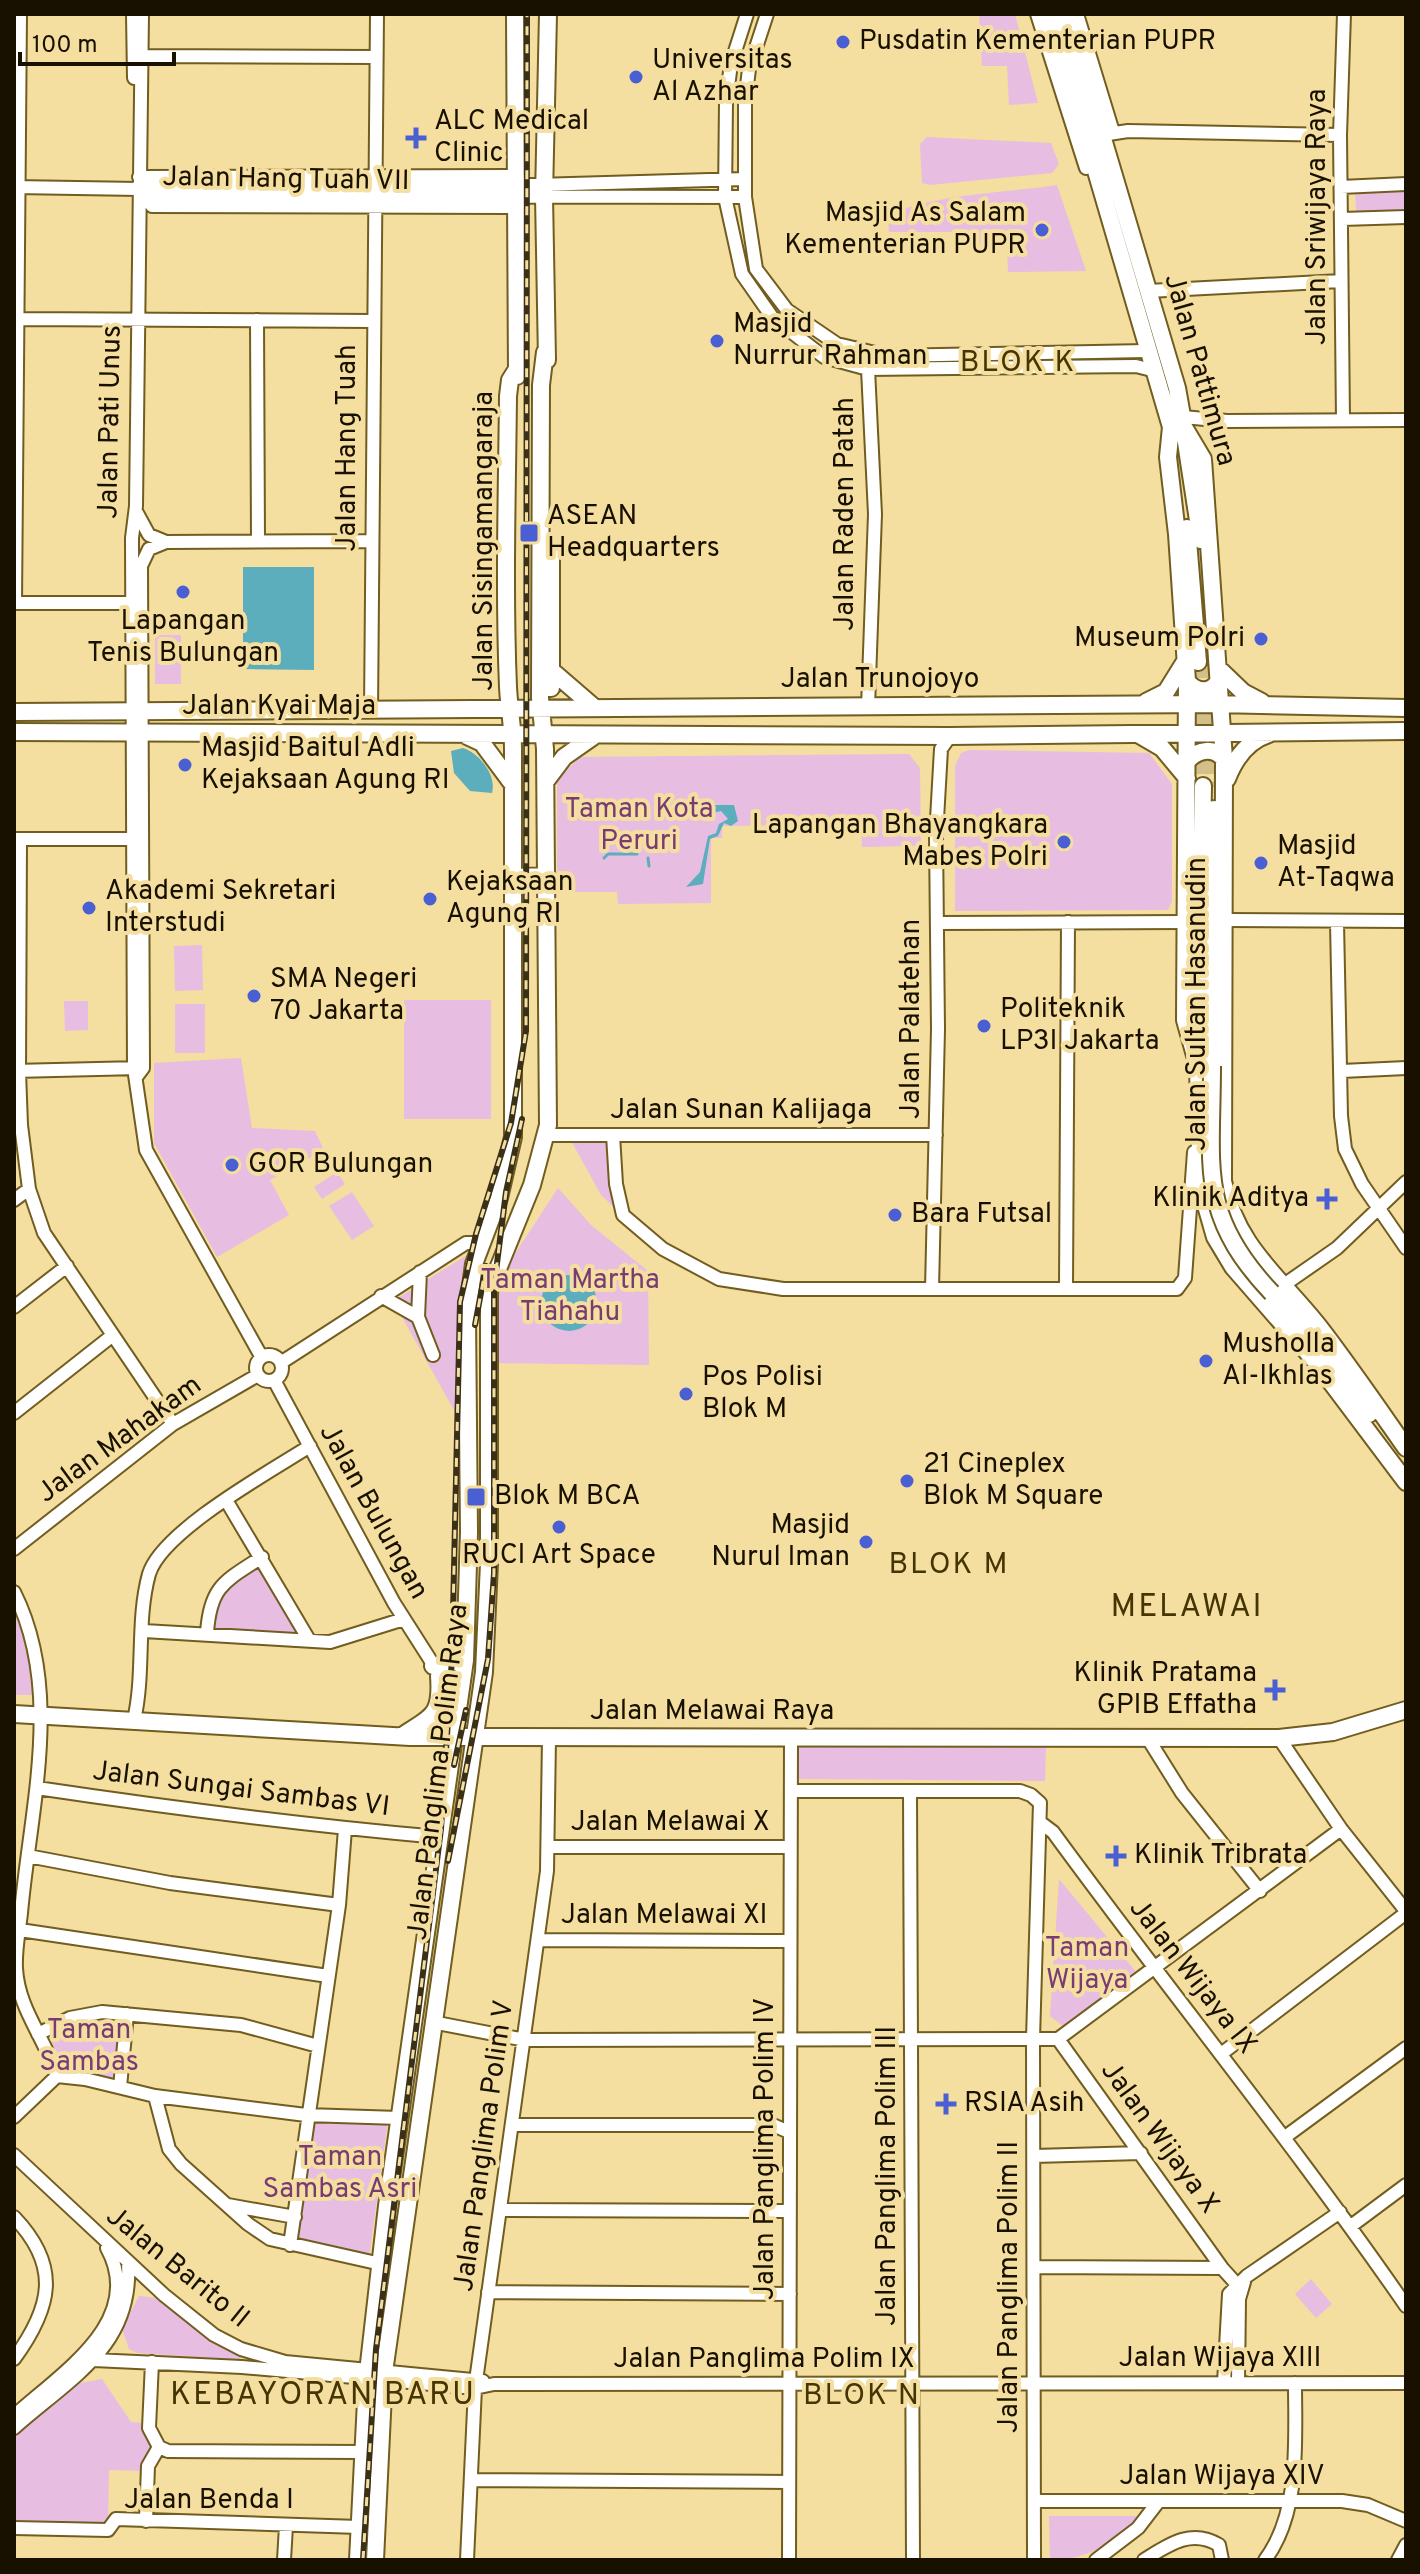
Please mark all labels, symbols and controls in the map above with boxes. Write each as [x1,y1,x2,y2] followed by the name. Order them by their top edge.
[20,16,174,66] scale bar
[859,24,1216,60] place label: Pusdatin Kementerian PUPR
[32,31,98,61] text: 100 m
[834,33,852,51] marker: Pusdatin Kementerian PUPR
[652,43,793,111] place label: Universitas Al Azhar
[627,68,645,86] marker: Universitas Al Azhar
[1300,89,1336,345] street label: Jalan Sriwijaya Raya
[434,104,589,172] place label: ALC Medical Clinic
[405,127,427,149] marker: ALC Medical Clinic
[162,160,410,200] street label: Jalan Hang Tuah VII
[784,196,1026,264] place label: Masjid As Salam Kementerian PUPR
[1033,221,1051,239] marker: Masjid As Salam Kementerian PUPR
[1154,270,1244,470] street label: Jalan Pattimura
[733,307,928,375] place label: Masjid Nurrur Rahman
[91,325,131,519] street label: Jalan Pati Unus
[708,332,726,350] marker: Masjid Nurrur Rahman
[330,344,366,552] street label: Jalan Hang Tuah
[960,345,1076,382] district label: BLOK K
[467,391,503,691] street label: Jalan Sisingamangaraja
[828,397,864,631] street label: Jalan Raden Patah
[547,499,720,567] place label: ASEAN Headquarters
[518,522,540,544] marker: ASEAN Headquarters
[174,583,192,601] marker: Lapangan Tenis Bulungan
[87,604,279,672] place label: Lapangan Tenis Bulungan
[1074,621,1245,657] place label: Museum Polri
[1252,630,1270,648] marker: Museum Polri
[781,662,979,698] street label: Jalan Trunojoyo
[182,689,376,725] street label: Jalan Kyai Maja
[201,731,450,799] place label: Masjid Baitul Adli Kejaksaan Agung RI
[176,756,194,774] marker: Masjid Baitul Adli Kejaksaan Agung RI
[564,792,714,860] park label: Taman Kota Peruri
[752,808,1048,876] place label: Lapangan Bhayangkara Mabes Polri
[1277,829,1395,897] place label: Masjid At-Taqwa
[1055,833,1073,851] marker: Lapangan Bhayangkara Mabes Polri
[1252,854,1270,872] marker: Masjid At-Taqwa
[1180,857,1216,1151] street label: Jalan Sultan Hasanudin
[446,865,574,933] place label: Kejaksaan Agung RI
[105,874,336,942] place label: Akademi Sekretari Interstudi
[421,890,439,908] marker: Kejaksaan Agung RI
[80,899,98,917] marker: Akademi Sekretari Interstudi
[894,919,930,1119] street label: Jalan Palatehan
[270,962,417,1030] place label: SMA Negeri 70 Jakarta
[245,987,263,1005] marker: SMA Negeri 70 Jakarta
[1000,992,1160,1060] place label: Politeknik LP3I Jakarta
[975,1017,993,1035] marker: Politeknik LP3I Jakarta
[610,1093,872,1129] street label: Jalan Sunan Kalijaga
[248,1147,433,1183] place label: GOR Bulungan
[223,1156,241,1174] marker: GOR Bulungan
[1152,1181,1309,1217] place label: Klinik Aditya
[1316,1188,1338,1210] marker: Klinik Aditya
[911,1197,1052,1233] place label: Bara Futsal
[886,1206,904,1224] marker: Bara Futsal
[480,1263,660,1331] park label: Taman Martha Tiahahu
[1222,1327,1335,1395] place label: Musholla Al-Ikhlas
[1197,1352,1215,1370] marker: Musholla Al-Ikhlas
[702,1360,823,1428] place label: Pos Polisi Blok M
[31,1368,209,1512] street label: Jalan Mahakam
[677,1385,695,1403] marker: Pos Polisi Blok M
[310,1418,436,1606] street label: Jalan Bulungan
[923,1447,1103,1515] place label: 21 Cineplex Blok M Square
[898,1472,916,1490] marker: 21 Cineplex Blok M Square
[494,1479,641,1515] place label: Blok M BCA
[465,1486,487,1508] marker: Blok M BCA
[711,1508,850,1576] place label: Masjid Nurul Iman
[550,1518,568,1536] marker: RUCI Art Space
[857,1533,875,1551] marker: Masjid Nurul Iman
[462,1538,656,1574] place label: RUCI Art Space
[888,1547,1010,1584] district label: BLOK M
[1111,1588,1263,1628] district label: MELAWAI
[401,1602,477,1942] street label: Jalan Panglima Polim Raya
[1073,1656,1257,1724] place label: Klinik Pratama GPIB Effatha
[1264,1679,1286,1701] marker: Klinik Pratama GPIB Effatha
[590,1694,834,1730] street label: Jalan Melawai Raya
[90,1754,392,1826] street label: Jalan Sungai Sambas VI
[570,1805,770,1841] street label: Jalan Melawai X
[1134,1838,1307,1874] place label: Klinik Tribrata
[1105,1845,1127,1867] marker: Klinik Tribrata
[1120,1892,1264,2062] street label: Jalan Wijaya IX
[561,1898,767,1934] street label: Jalan Melawai XI
[1045,1931,1129,1999] park label: Taman Wijaya
[447,1998,523,2294] street label: Jalan Panglima Polim V
[748,1998,784,2300] street label: Jalan Panglima Polim IV
[39,2013,139,2081] park label: Taman Sambas
[870,2026,906,2326] street label: Jalan Panglima Polim III
[1092,2055,1226,2221] street label: Jalan Wijaya X
[964,2086,1084,2122] place label: RSIA Asih
[935,2093,957,2115] marker: RSIA Asih
[263,2140,417,2208] park label: Taman Sambas Asri
[992,2141,1028,2433] street label: Jalan Panglima Polim II
[98,2199,256,2337] street label: Jalan Barito II
[1119,2341,1321,2377] street label: Jalan Wijaya XIII
[613,2342,915,2378] street label: Jalan Panglima Polim IX
[170,2376,476,2416] district label: KEBAYORAN BARU
[803,2378,921,2415] district label: BLOK N
[1119,2459,1325,2495] street label: Jalan Wijaya XIV
[124,2483,294,2519] street label: Jalan Benda I

